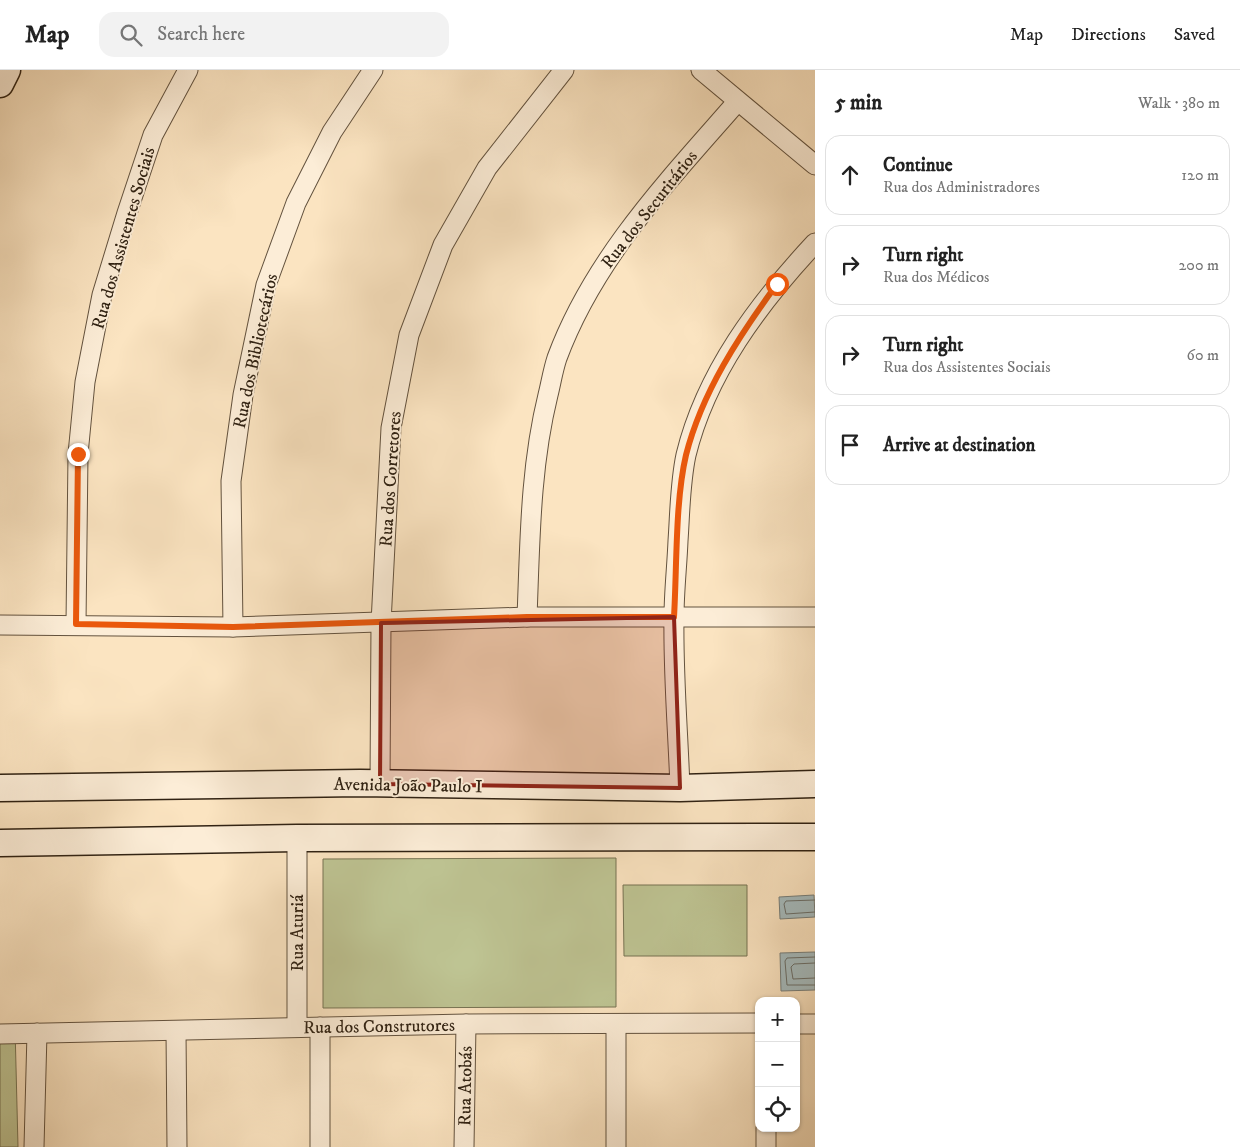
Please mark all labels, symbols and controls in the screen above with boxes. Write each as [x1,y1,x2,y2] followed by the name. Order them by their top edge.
[99,12,449,57] search box
[25,20,69,50] text: Map
[117,21,145,49] icon: search
[157,23,245,46] text: Search here
[1010,24,1043,46] text: Map
[1071,24,1146,46] text: Directions
[1174,24,1215,46] text: Saved
[835,90,882,116] text: 5 min
[1138,93,1220,113] text: Walk · 380 m
[87,145,161,332] street label: Rua dos Assistentes Sociais
[597,146,703,273] street label: Rua dos Securitários
[883,154,953,177] text: Continue
[836,161,864,189] icon: ahead
[1181,165,1219,185] text: 120 m
[883,177,1040,197] text: Rua dos Administradores
[883,244,963,267] text: Turn right
[836,251,864,279] icon: right
[1178,255,1219,275] text: 200 m
[883,267,989,287] text: Rua dos Médicos
[229,272,283,431] street label: Rua dos Bibliotecários
[766,273,789,296] route start
[883,334,963,357] text: Turn right
[836,341,864,369] icon: right
[1187,345,1219,365] text: 60 m
[883,357,1050,377] text: Rua dos Assistentes Sociais
[375,411,407,548] street label: Rua dos Corretores
[836,431,864,459] icon: arrive
[883,434,1035,457] text: Arrive at destination
[67,443,90,466] route end
[333,774,483,798] street label: Avenida João Paulo I
[287,894,309,972] street label: Rua Aturiá
[755,997,800,1132] map controls
[755,997,800,1042] button: +
[303,1015,455,1039] street label: Rua dos Construtores
[755,1042,800,1087] button: −
[454,1046,478,1126] street label: Rua Atobás
[755,1087,800,1132] button: locate

